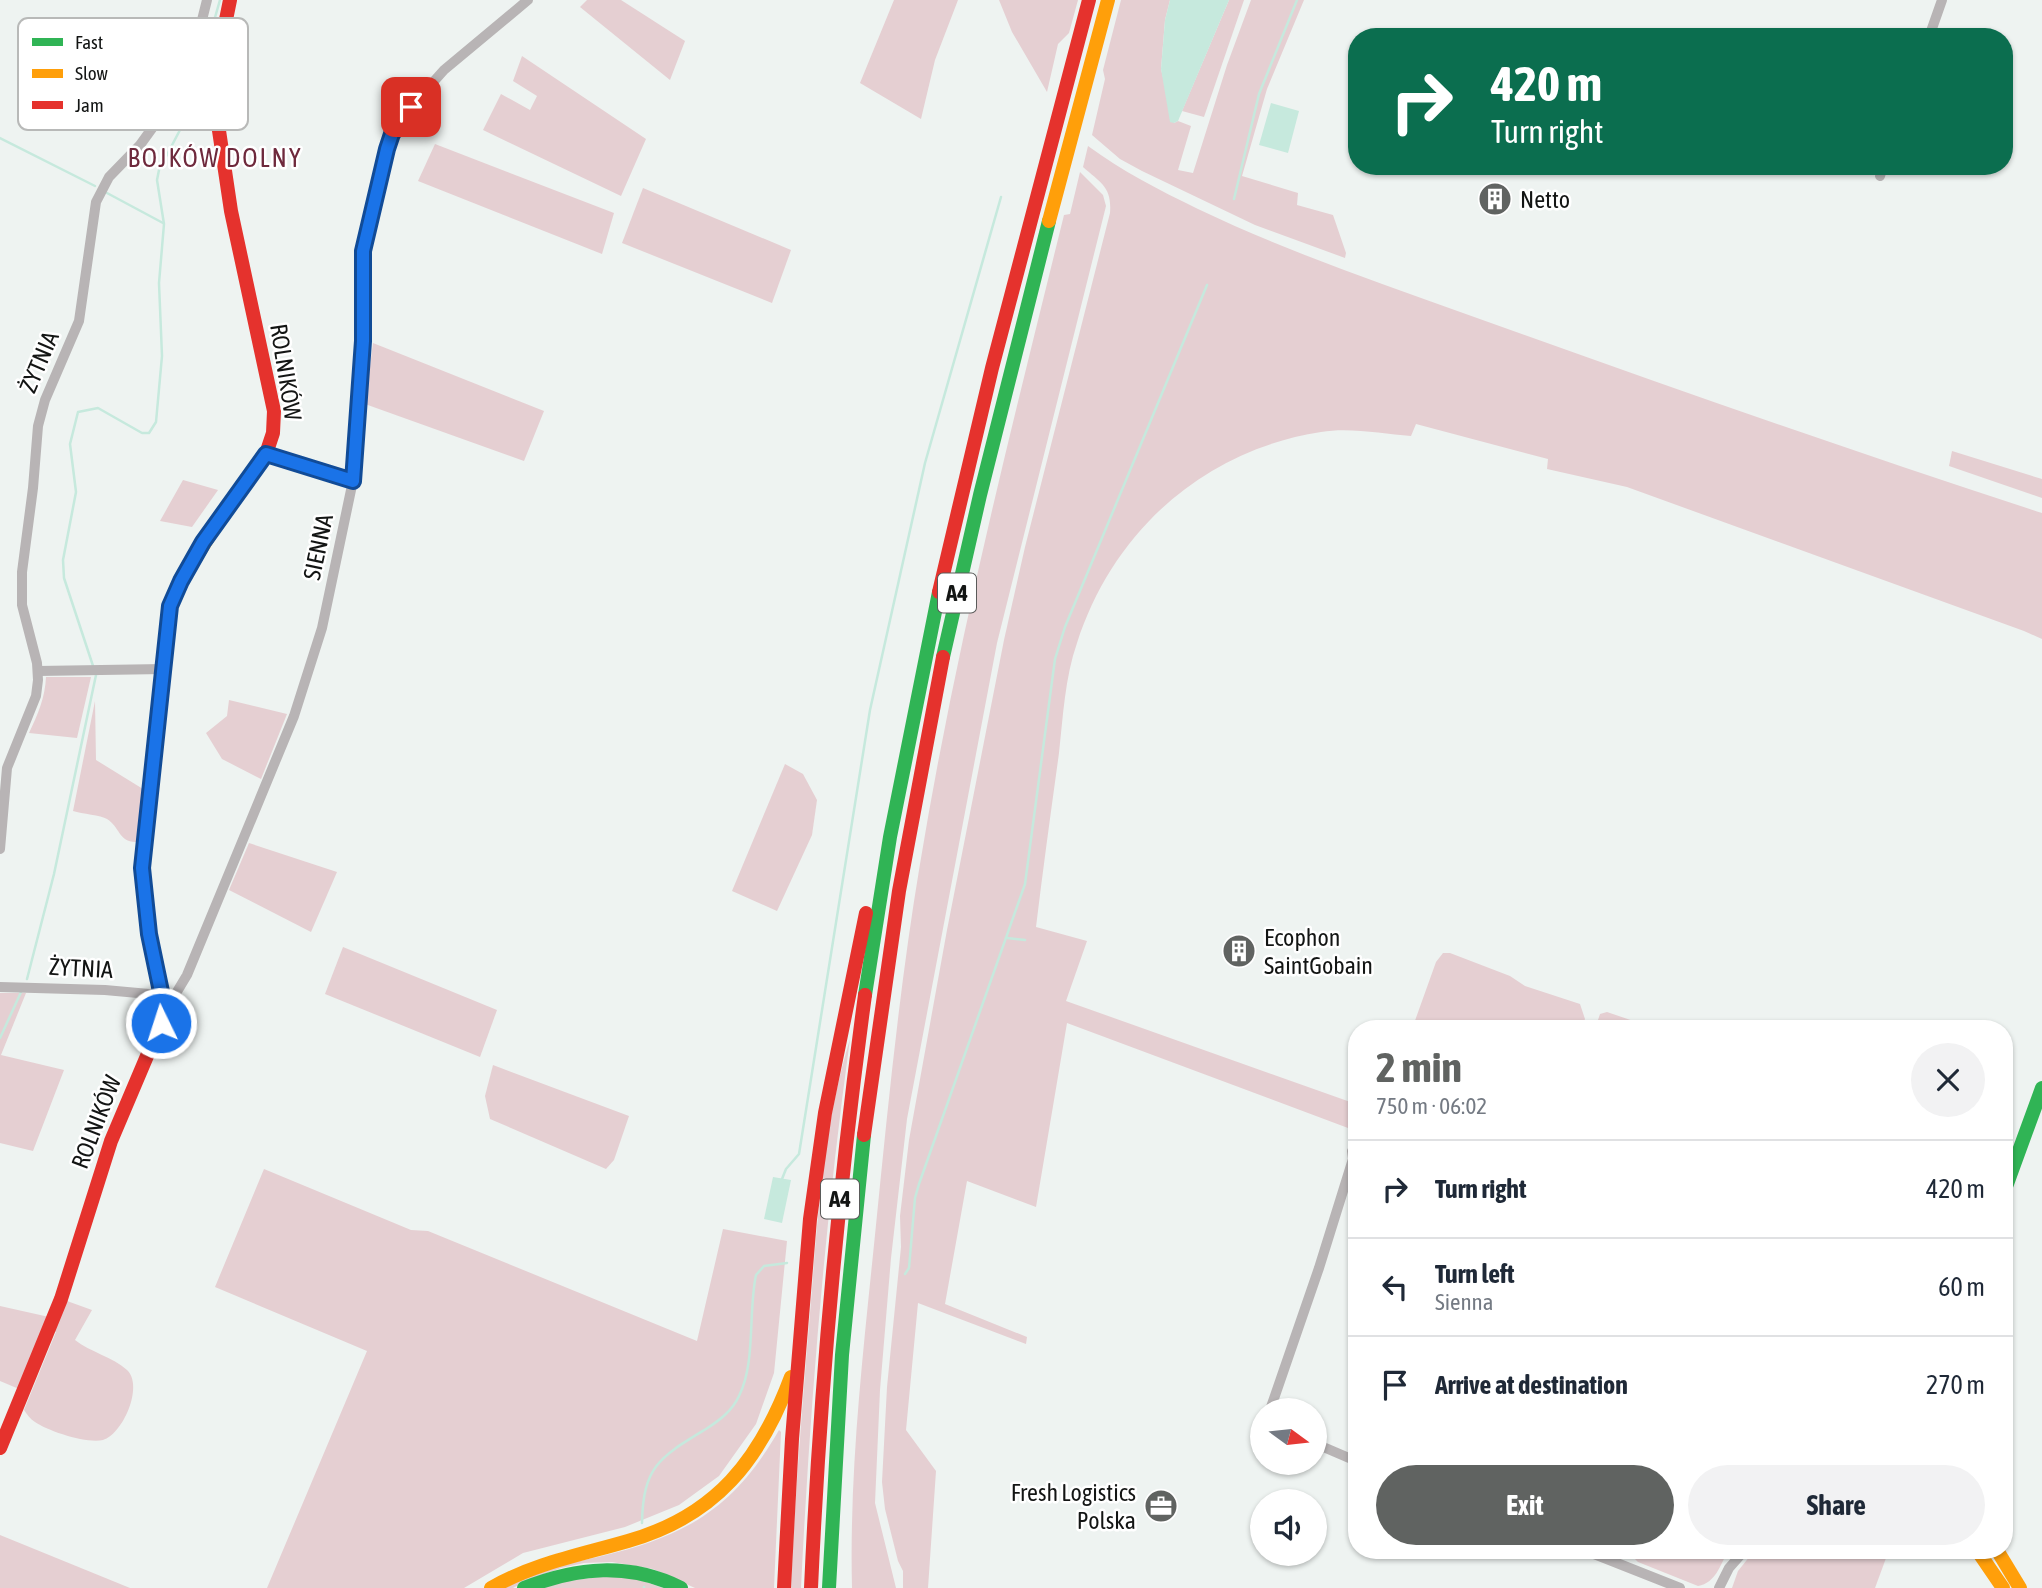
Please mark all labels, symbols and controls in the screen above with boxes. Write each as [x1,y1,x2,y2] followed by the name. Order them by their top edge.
[18,18,248,130] legend
[75,31,103,53] text: Fast
[1491,55,1602,111] text: 420 m
[1376,56,1467,147] icon: right
[75,62,109,84] text: Slow
[381,77,441,137] pin
[392,88,430,126] icon: arrive
[75,94,104,116] text: Jam
[1491,113,1604,150] text: Turn right
[127,143,303,173] district label: BOJKÓW DOLNY
[1476,180,1514,218] building icon: Netto
[1520,186,1570,213] place label: Netto
[265,322,307,423] street label: ROLNIKÓW
[14,327,64,397] street label: ŻYTNIA
[298,511,338,582] street label: SIENNA
[938,573,976,612] road number: A4
[1264,924,1373,979] place label: Ecophon SaintGobain
[1220,932,1258,970] building icon: Ecophon SaintGobain
[48,953,114,983] street label: ŻYTNIA
[124,986,198,1060] position arrow
[1376,1043,1462,1091] text: 2 min
[1911,1043,1985,1117] button: close
[66,1071,126,1172] street label: ROLNIKÓW
[1376,1093,1487,1119] text: 750 m · 06:02
[1376,1170,1414,1208] icon: right
[1435,1174,1526,1204] text: Turn right
[1926,1174,1985,1204] text: 420 m
[821,1180,859,1218] road number: A4
[1435,1259,1515,1289] text: Turn left
[1376,1268,1414,1306] icon: left
[1938,1272,1985,1302] text: 60 m
[1435,1289,1493,1315] text: Sienna
[1376,1366,1414,1404] icon: arrive
[1435,1370,1628,1400] text: Arrive at destination
[1926,1370,1985,1400] text: 270 m
[1250,1398,1326,1475] north arrow
[1250,1398,1327,1566] map controls
[1376,1465,1674,1545] button: Exit
[1688,1465,1985,1545] button: Share
[1011,1479,1136,1534] place label: Fresh Logistics Polska
[1142,1487,1180,1525] office icon: Fresh Logistics Polska
[1250,1489,1327,1566] button: sound

